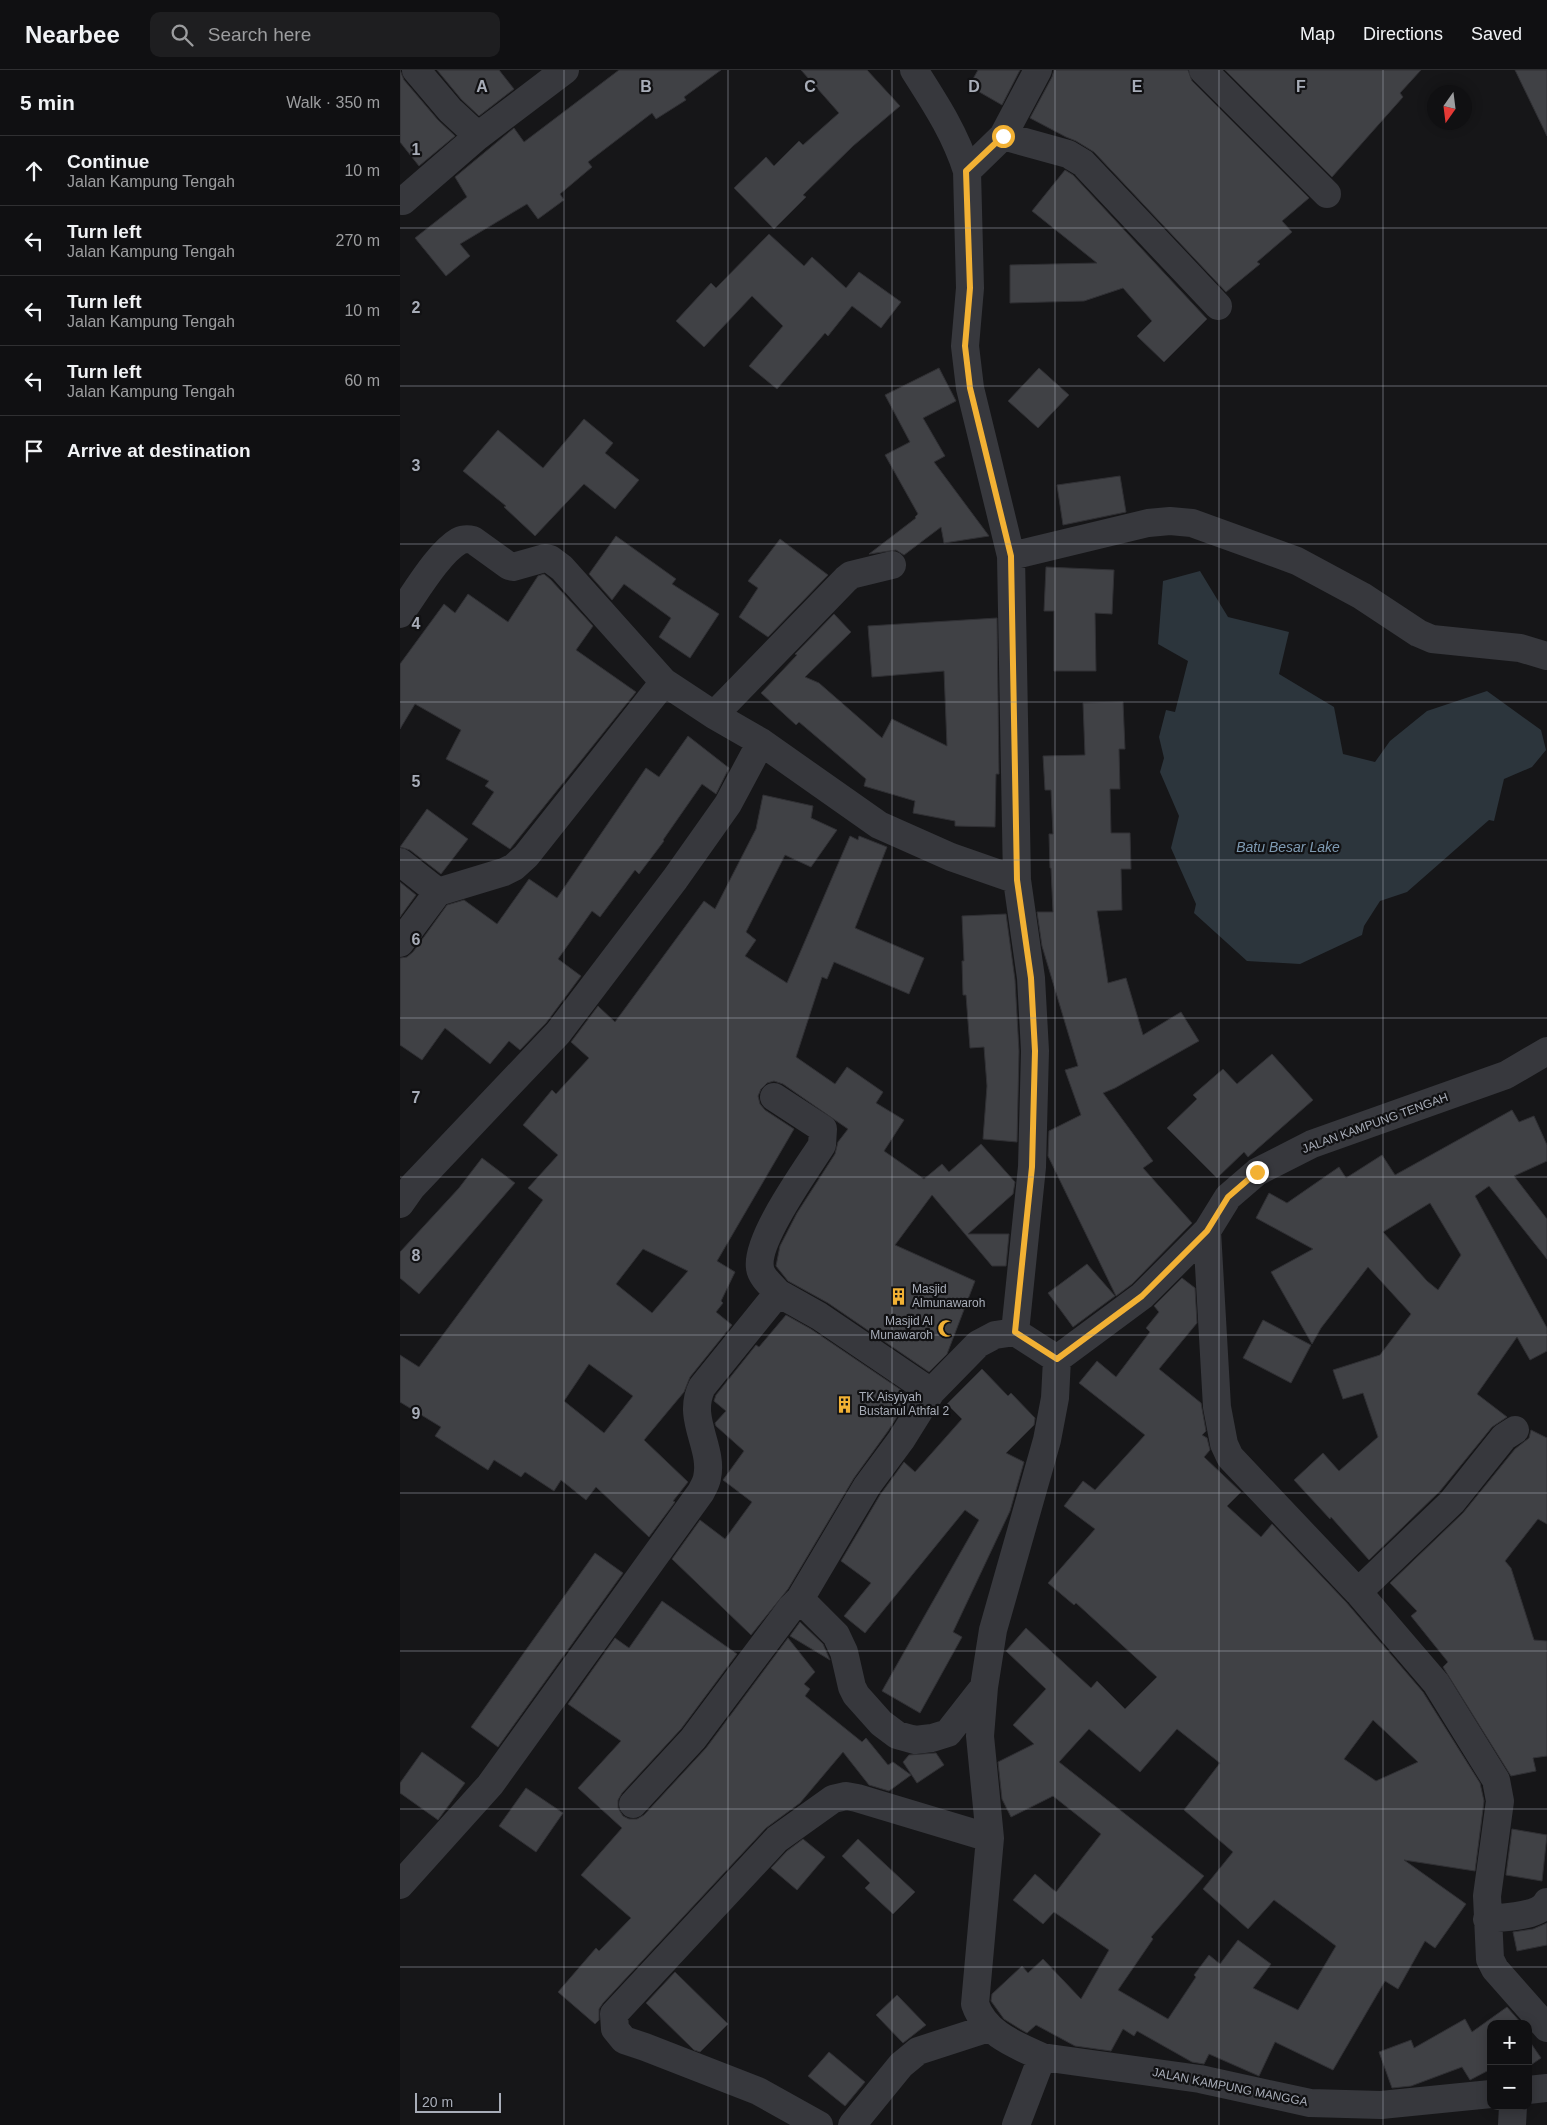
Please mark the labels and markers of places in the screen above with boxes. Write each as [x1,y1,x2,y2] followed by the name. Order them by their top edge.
[912,1282,985,1310] place label: Masjid Almunawaroh
[888,1286,908,1306] building icon: Masjid Almunawaroh
[870,1314,933,1342] place label: Masjid Al Munawaroh
[937,1318,957,1338] mosque icon: Masjid Al Munawaroh
[859,1390,949,1418] place label: TK Aisyiyah Bustanul Athfal 2
[835,1394,855,1414] building icon: TK Aisyiyah Bustanul Athfal 2

